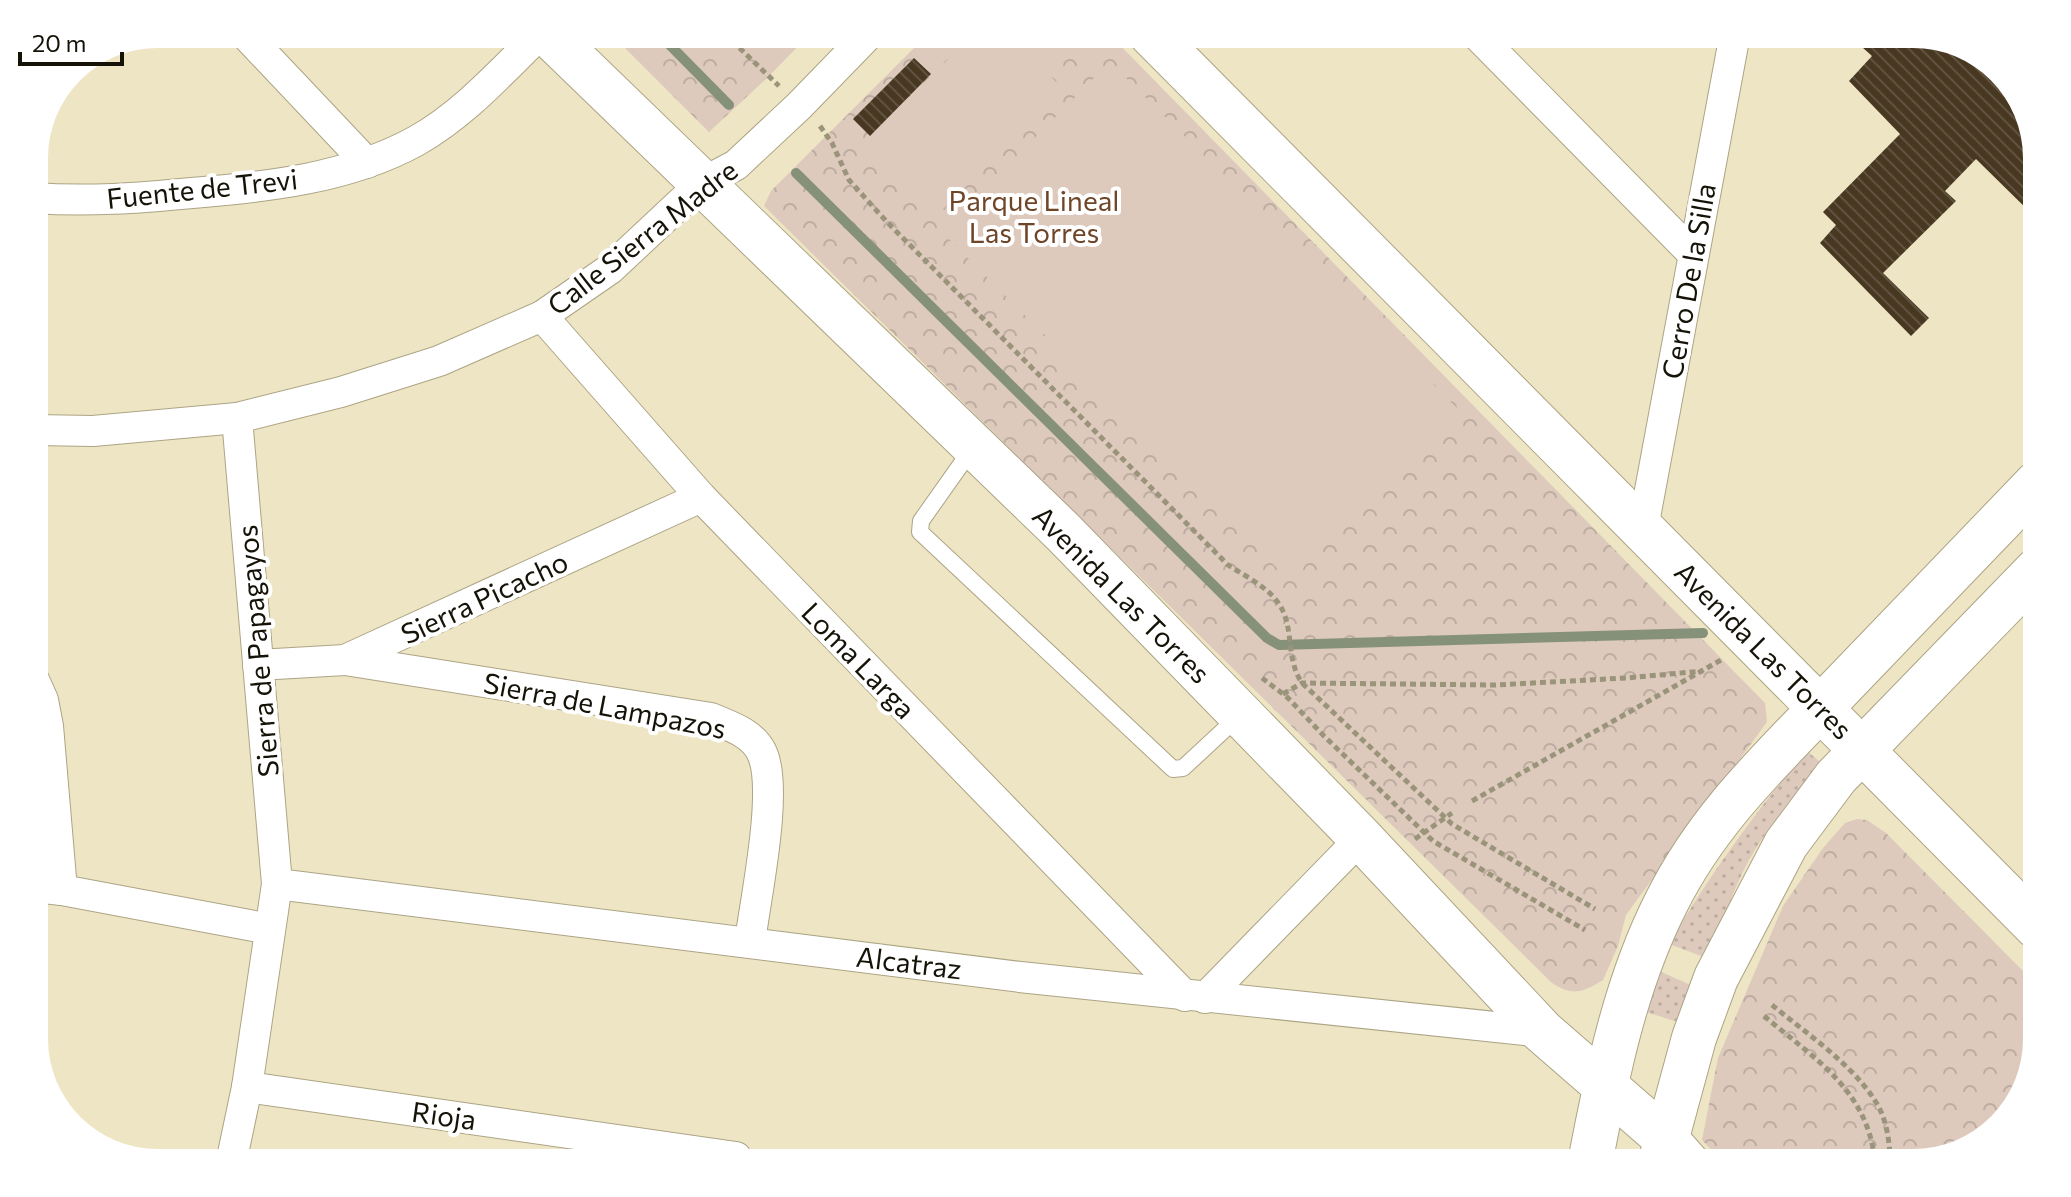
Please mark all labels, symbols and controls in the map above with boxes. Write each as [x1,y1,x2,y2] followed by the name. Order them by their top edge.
[20,16,122,66] scale bar
[32,28,86,57] text: 20 m
[540,152,744,322] street label: Calle Sierra Madre
[105,161,299,215] street label: Fuente de Trevi
[1654,180,1722,382] street label: Cerro De la Silla
[949,183,1119,249] park label: Parque Lineal Las Torres
[1026,498,1218,690] street label: Avenida Las Torres
[229,524,285,778] street label: Sierra de Papagayos
[395,543,573,651] street label: Sierra Picacho
[1668,554,1860,746] street label: Avenida Las Torres
[795,595,923,725] street label: Loma Larga
[481,665,729,745] street label: Sierra de Lampazos
[854,939,964,985] street label: Alcatraz
[410,1094,478,1136] street label: Rioja

